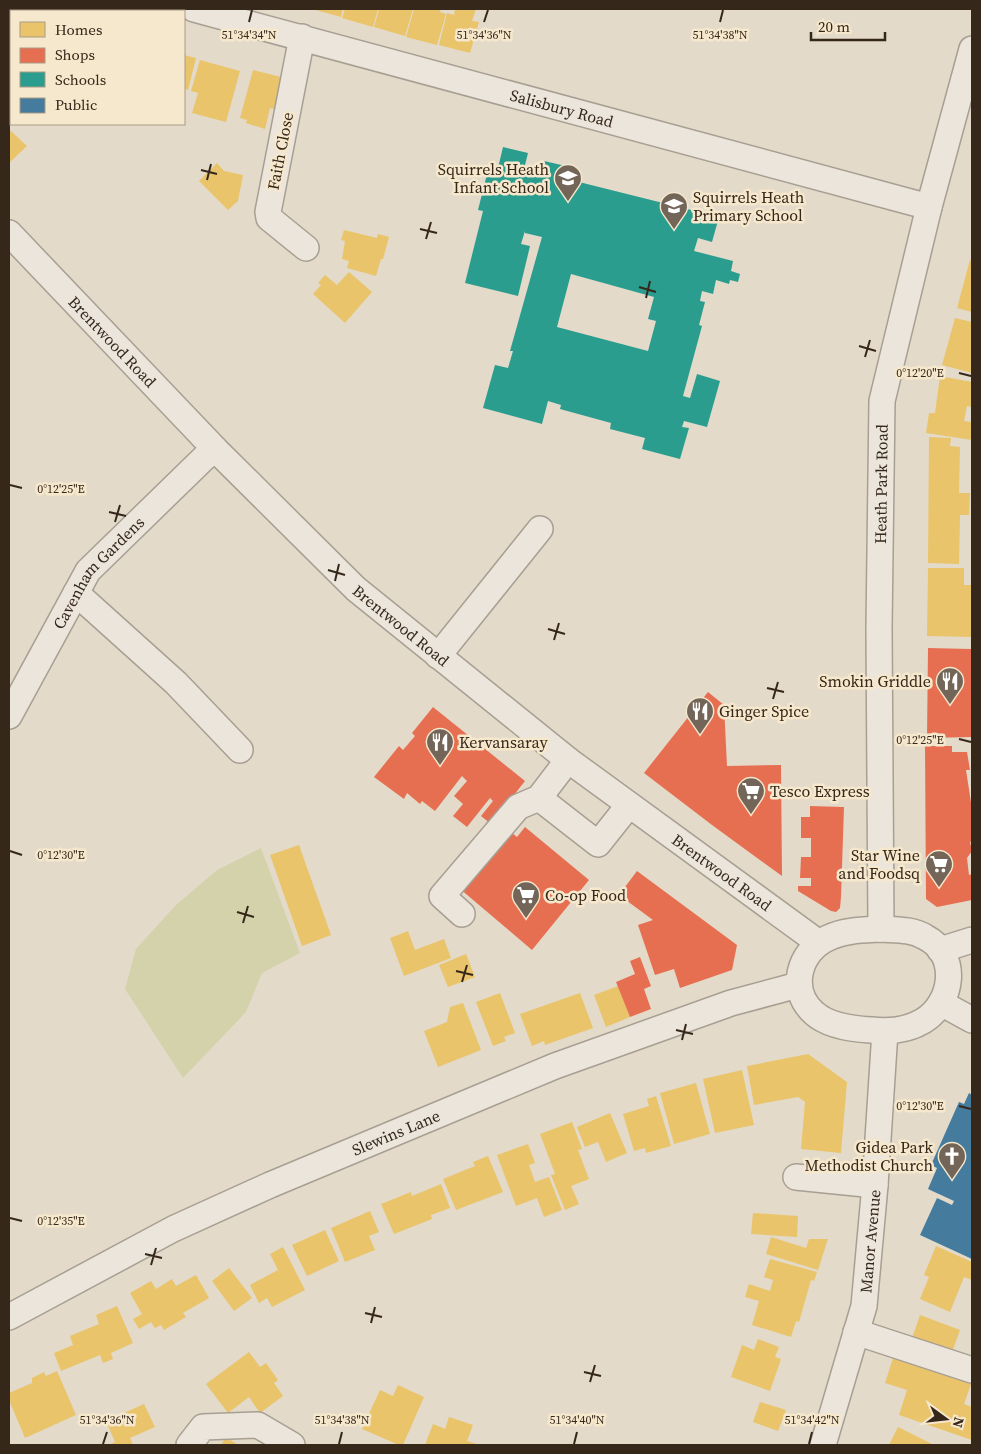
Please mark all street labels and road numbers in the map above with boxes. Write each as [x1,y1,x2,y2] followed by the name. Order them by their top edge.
[508,84,616,133] street label: Salisbury Road
[262,110,298,192] street label: Faith Close
[64,291,161,392] street label: Brentwood Road
[869,424,893,544] street label: Heath Park Road
[47,511,149,633] street label: Cavenham Gardens
[348,580,454,671] street label: Brentwood Road
[668,828,776,916] street label: Brentwood Road
[348,1104,443,1161] street label: Slewins Lane
[854,1189,886,1294] street label: Manor Avenue

